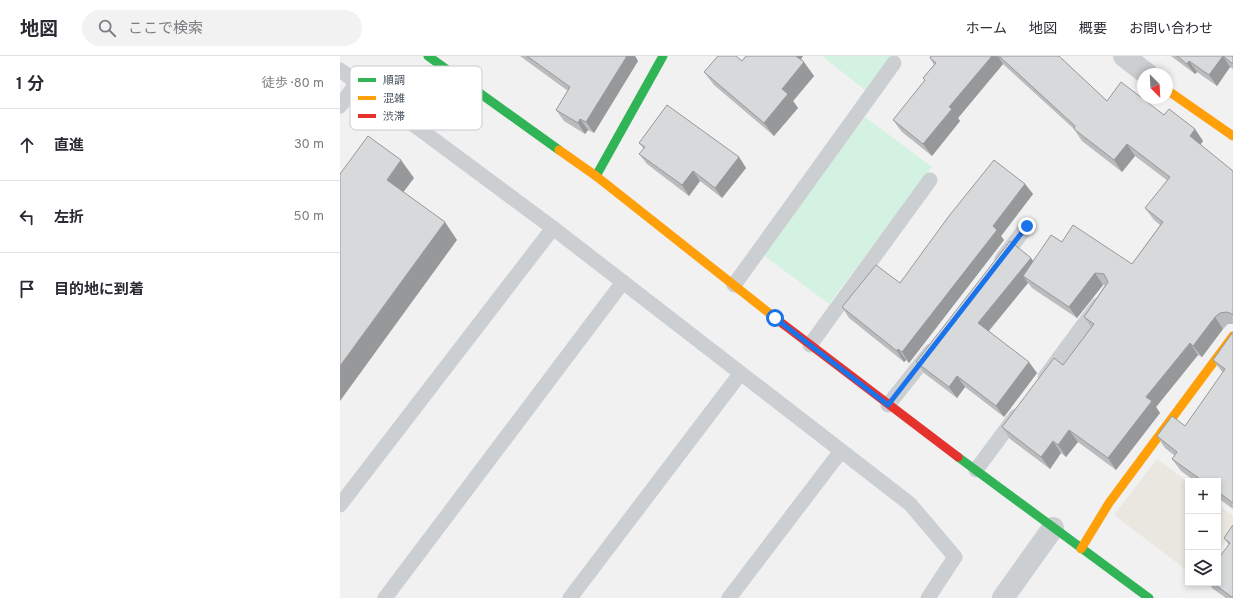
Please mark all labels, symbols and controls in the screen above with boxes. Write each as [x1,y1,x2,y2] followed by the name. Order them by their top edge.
[82,10,362,46] search box
[96,17,118,39] icon: search
[20,18,58,42] text: 地図
[128,20,203,39] text: ここで検索
[965,21,1007,38] text: ホーム
[1029,21,1057,38] text: 地図
[1079,21,1107,38] text: 概要
[1129,21,1213,38] text: お問い合わせ
[350,66,482,130] legend
[1137,68,1173,104] north arrow
[16,74,44,96] text: 1 分
[383,74,405,88] text: 順調
[262,76,324,92] text: 徒歩 · 80 m
[383,92,405,106] text: 混雑
[383,110,405,124] text: 渋滞
[16,134,38,156] icon: ahead
[54,137,84,156] text: 直進
[294,137,324,153] text: 30 m
[16,206,38,228] icon: left
[54,209,84,228] text: 左折
[294,209,324,225] text: 50 m
[1018,217,1036,235] route end
[16,278,38,300] icon: arrive
[54,281,144,300] text: 目的地に到着
[766,309,784,327] route start
[1185,478,1221,586] map controls
[1185,478,1221,514] button: +
[1185,514,1221,550] button: −
[1185,550,1221,586] button: layers

